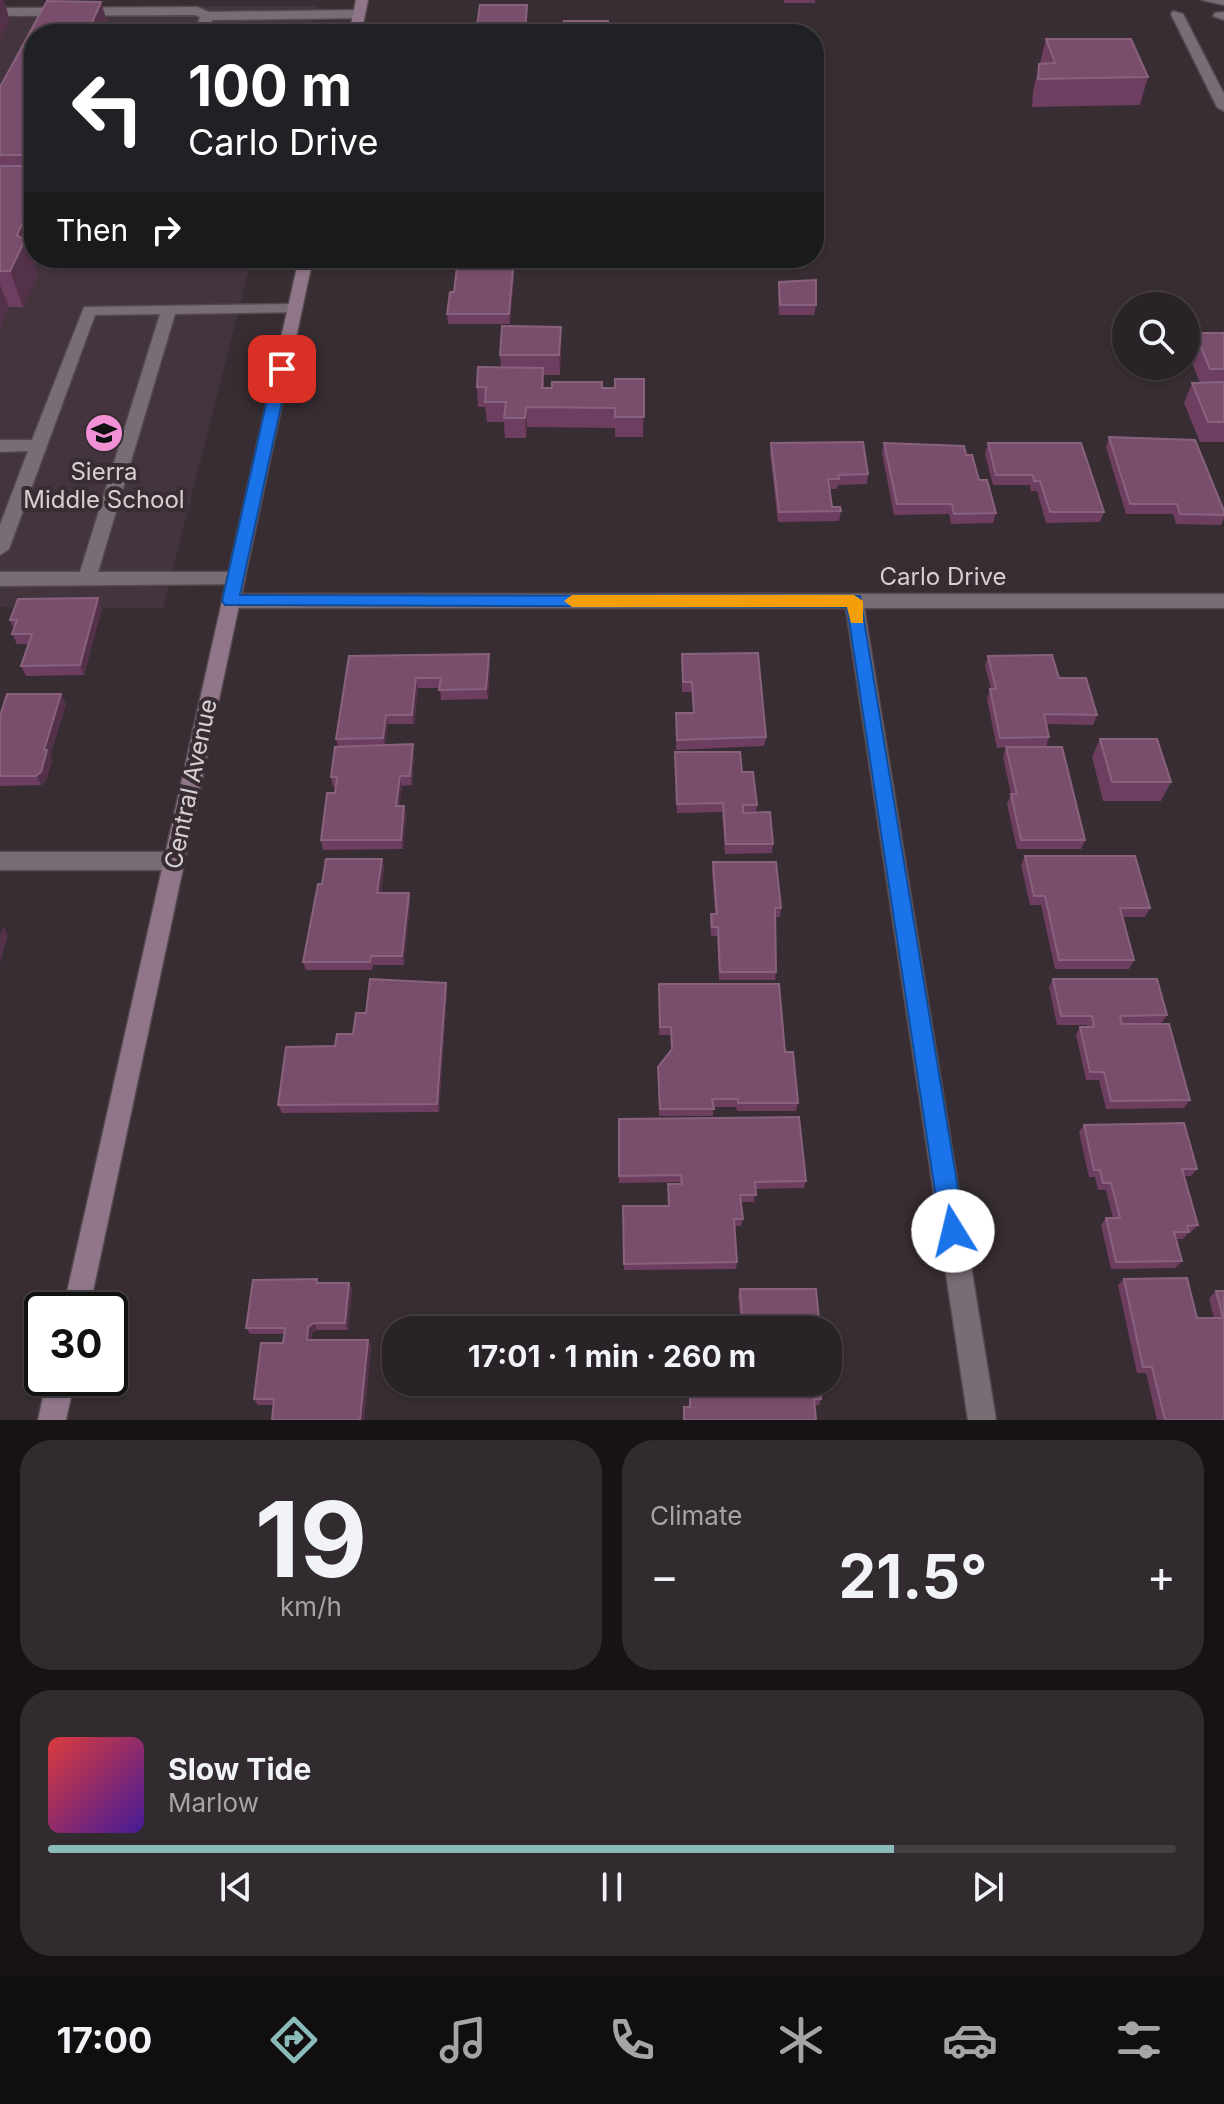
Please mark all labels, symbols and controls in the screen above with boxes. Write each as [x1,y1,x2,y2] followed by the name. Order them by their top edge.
[188,52,352,120] text: 100 m
[56,56,160,160] icon: left
[188,120,378,164] text: Carlo Drive
[144,208,188,252] icon: right
[56,212,128,248] text: Then
[1112,292,1200,380] map controls
[1112,292,1200,380] button: search
[248,335,316,403] pin
[260,347,304,391] icon: arrive
[83,412,125,454] school or university icon: Sierra Middle School
[23,457,185,514] place label: Sierra Middle School
[880,562,1006,591] street label: Carlo Drive
[158,696,223,871] street label: Central Avenue
[911,1189,995,1273] position arrow
[24,1292,128,1396] speed limit sign: 30
[468,1338,756,1374] text: 17:01 · 1 min · 260 m
[255,1476,367,1602] text: 19
[650,1500,742,1531] text: Climate
[839,1540,987,1612] text: 21.5°
[650,1549,679,1603] text: −
[1147,1549,1176,1603] text: +
[280,1591,342,1622] text: km/h
[168,1751,311,1787] text: Slow Tide
[168,1787,259,1818] text: Marlow
[214,1865,258,1909] icon: previous
[590,1865,634,1909] icon: pause
[966,1865,1010,1909] icon: next
[266,2012,322,2068] icon: directions
[435,2012,491,2068] icon: music
[604,2012,660,2068] icon: phone
[773,2012,829,2068] icon: climate
[942,2012,998,2068] icon: car
[1111,2012,1167,2068] icon: filters
[57,2018,152,2062] text: 17:00

